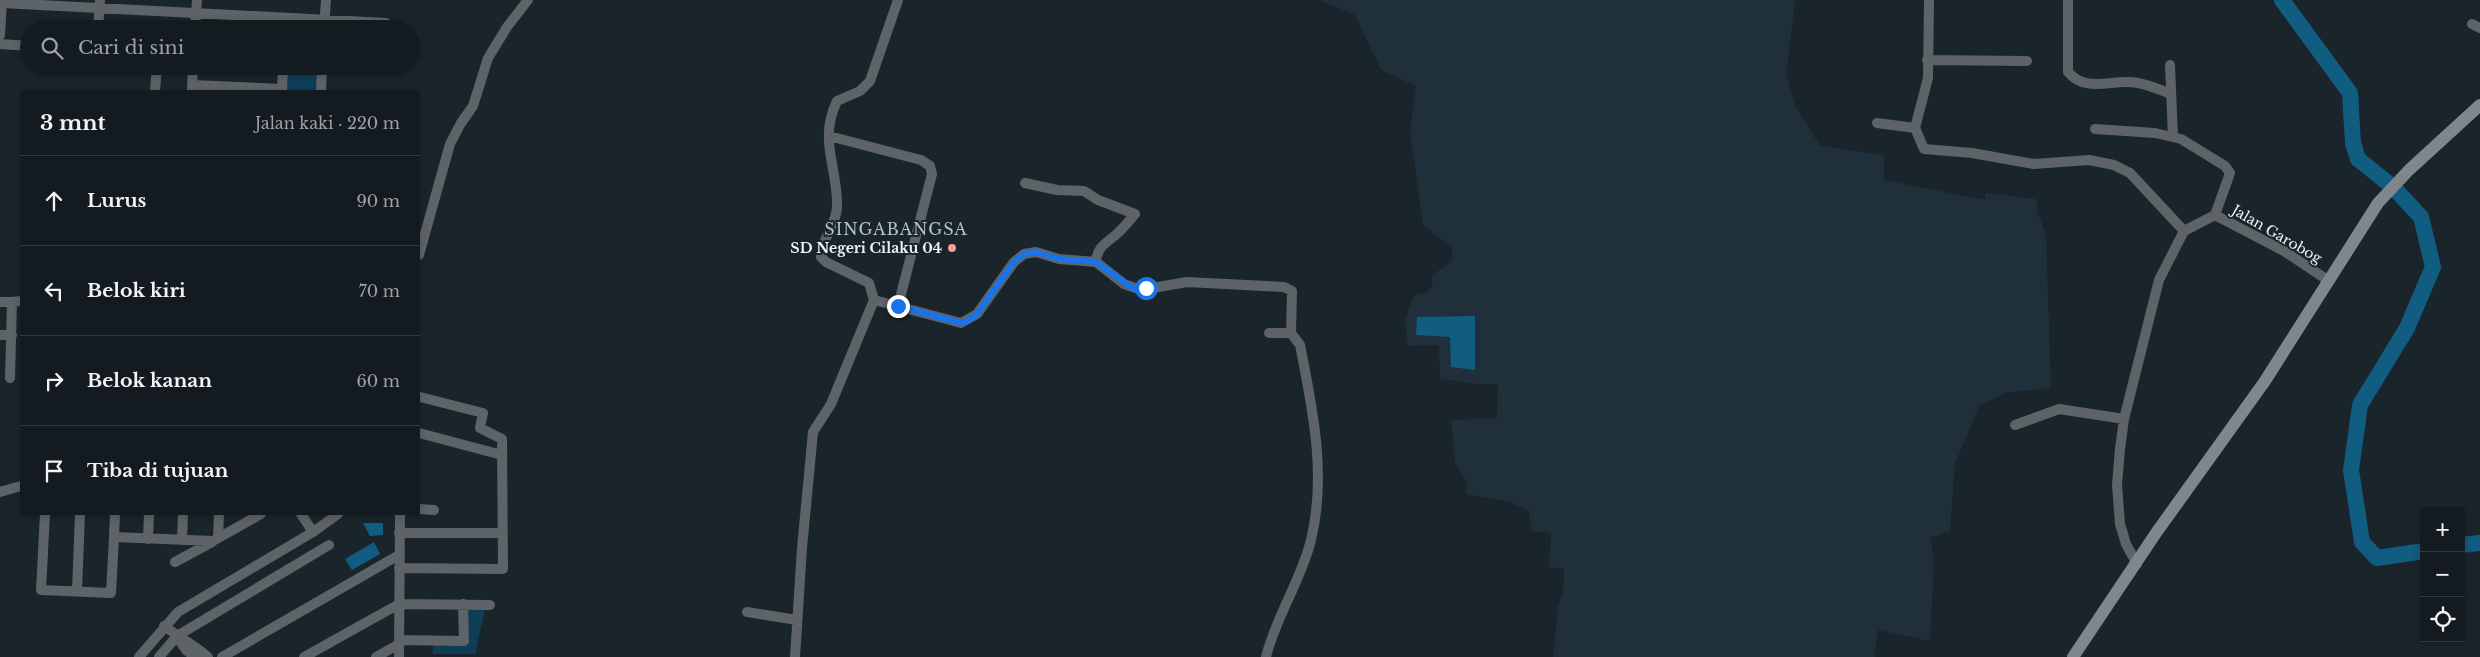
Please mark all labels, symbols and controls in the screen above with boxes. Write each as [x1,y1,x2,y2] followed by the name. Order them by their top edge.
[20,20,420,75] search box
[38,34,66,62] icon: search
[78,36,184,59] text: Cari di sini
[40,110,105,136] text: 3 mnt
[255,113,400,133] text: Jalan kaki · 220 m
[40,187,68,215] icon: ahead
[87,189,146,212] text: Lurus
[357,191,400,211] text: 90 m
[2227,200,2326,267] street label: Jalan Garobog
[824,219,968,239] district label: SINGABANGSA
[790,239,942,257] place label: SD Negeri Cilaku 04
[946,242,958,254] marker: SD Negeri Cilaku 04
[40,277,68,305] icon: left
[1135,277,1158,300] route start
[87,279,186,302] text: Belok kiri
[359,281,400,301] text: 70 m
[887,295,910,318] route end
[40,367,68,395] icon: right
[87,369,212,392] text: Belok kanan
[357,371,400,391] text: 60 m
[40,457,68,485] icon: arrive
[87,459,228,482] text: Tiba di tujuan
[2420,507,2465,642] map controls
[2420,507,2465,552] button: +
[2420,552,2465,597] button: −
[2420,597,2465,642] button: locate

